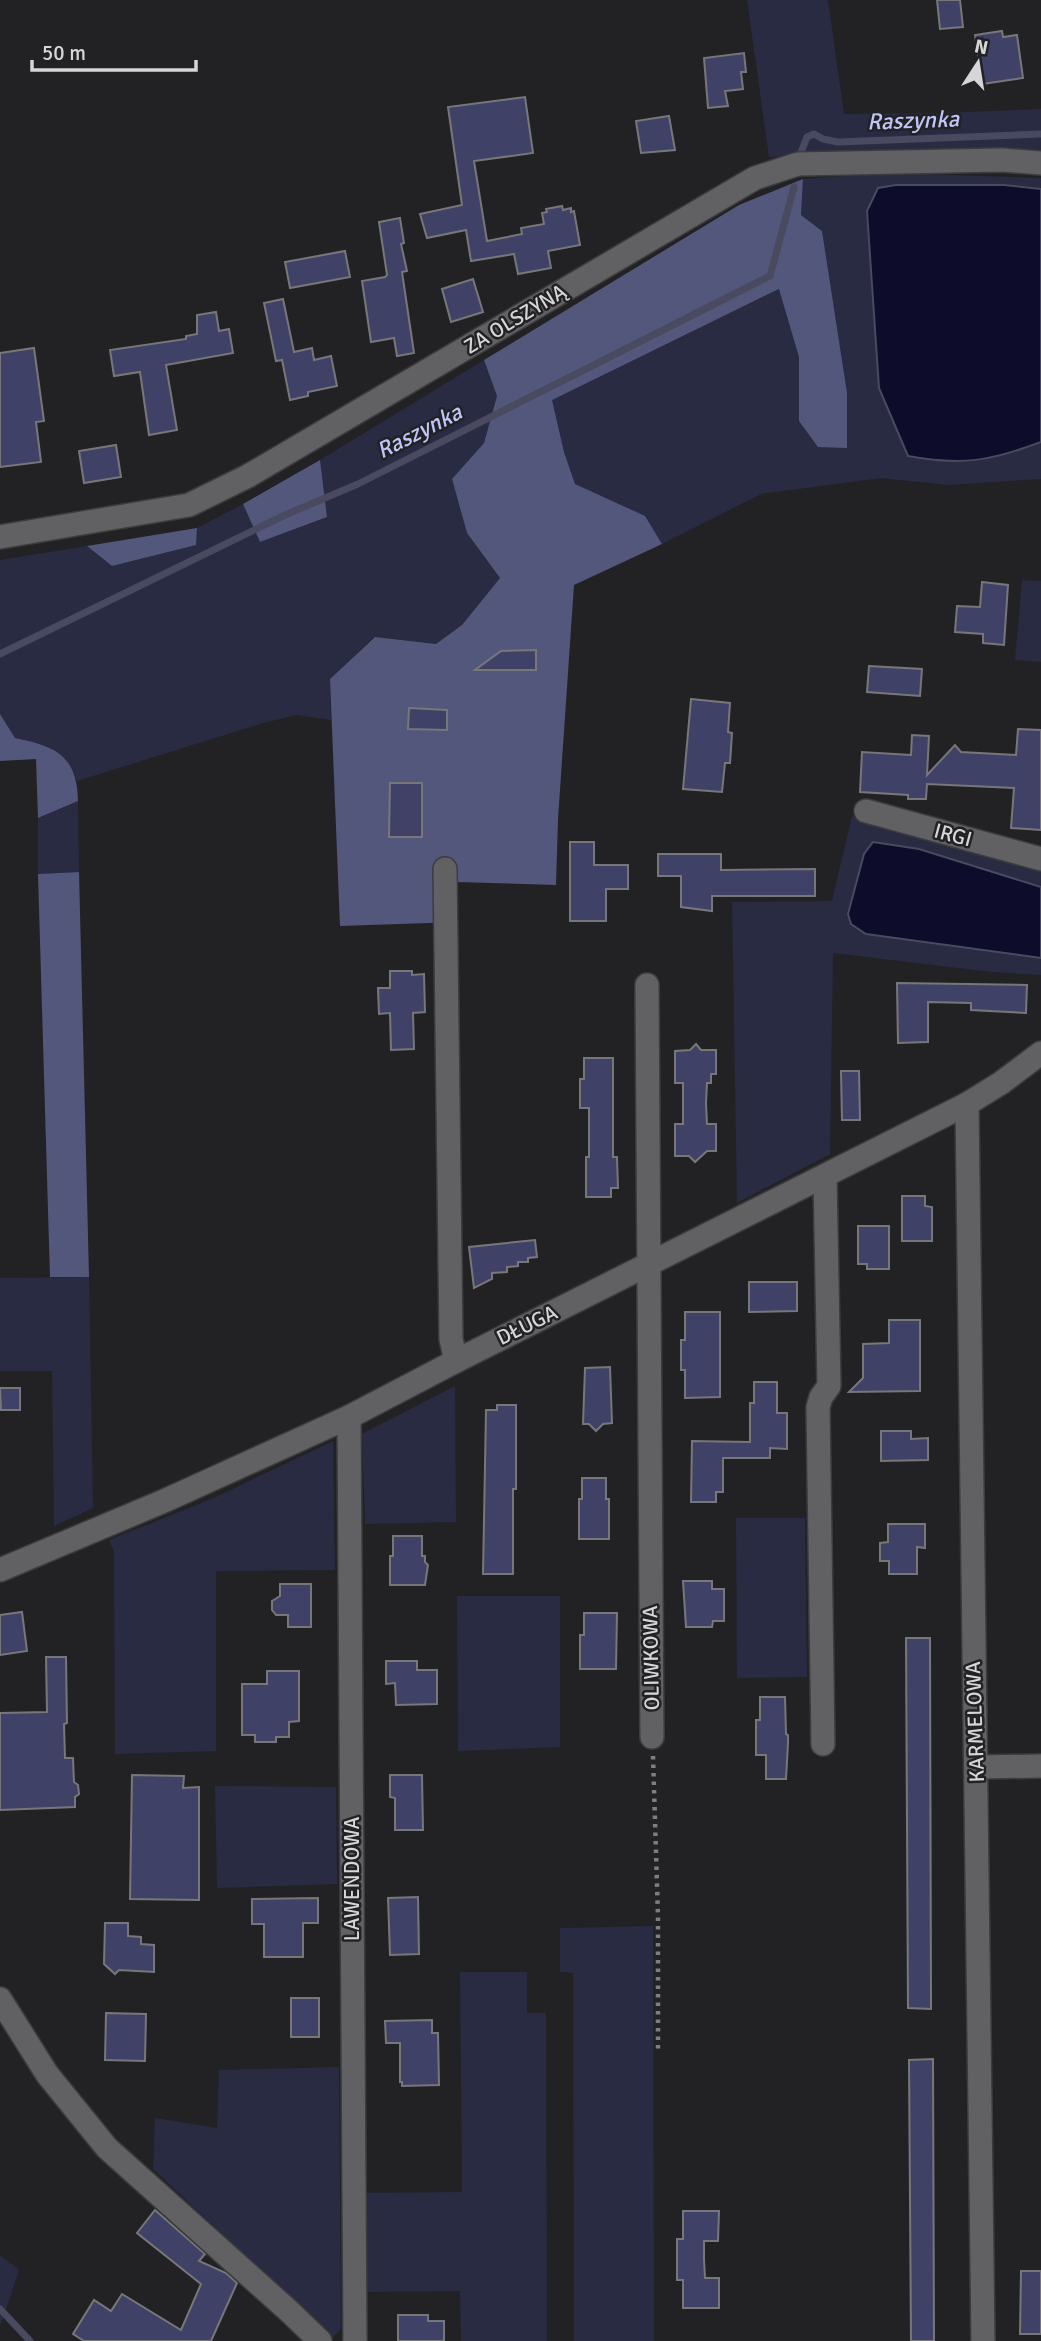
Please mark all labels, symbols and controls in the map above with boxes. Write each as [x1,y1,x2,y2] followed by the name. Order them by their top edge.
[32,28,196,72] scale bar
[943,28,1013,98] north arrow
[972,34,990,60] text: N
[42,40,86,66] text: 50 m
[866,104,961,137] water label: Raszynka
[459,278,572,360] street label: ZA OLSZYNĄ
[372,397,468,465] water label: Raszynka
[931,818,975,852] street label: IRGI
[492,1299,562,1351] street label: DŁUGA
[637,1605,665,1711] street label: OLIWKOWA
[960,1661,990,1783] street label: KARMELOWA
[339,1817,365,1941] street label: LAWENDOWA

